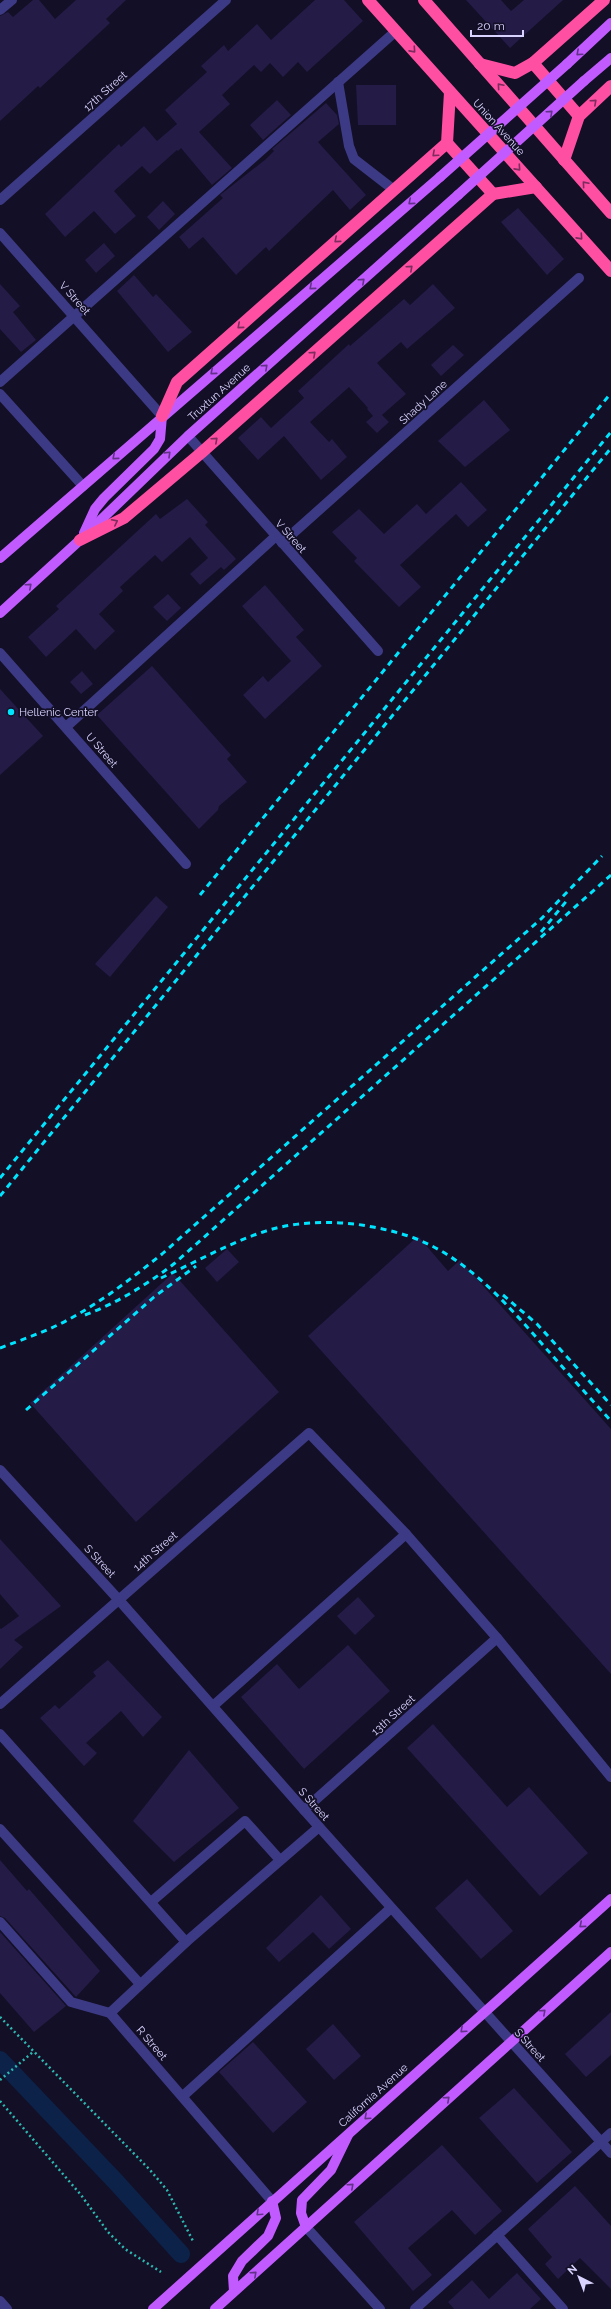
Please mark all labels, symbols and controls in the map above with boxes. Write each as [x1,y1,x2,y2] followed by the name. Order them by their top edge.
[471,12,523,38] scale bar
[477,19,505,33] text: 20 m
[408,45,415,53] one-way arrow
[576,48,583,55] one-way arrow
[81,68,130,114] street label: 17th Street
[497,83,504,91] one-way arrow
[470,97,528,158] street label: Union Avenue
[589,99,597,107] one-way arrow
[545,110,552,117] one-way arrow
[432,149,439,156] one-way arrow
[514,163,521,170] one-way arrow
[583,181,590,189] one-way arrow
[408,197,415,204] one-way arrow
[576,232,583,240] one-way arrow
[335,235,342,242] one-way arrow
[405,265,413,272] one-way arrow
[357,278,365,285] one-way arrow
[56,279,93,318] street label: V Street
[309,282,317,289] one-way arrow
[237,321,245,329] one-way arrow
[308,352,315,359] one-way arrow
[185,361,254,424] street label: Truxtun Avenue
[260,365,267,372] one-way arrow
[211,367,218,374] one-way arrow
[397,377,450,427] street label: Shady Lane
[211,438,218,445] one-way arrow
[113,452,120,459] one-way arrow
[163,452,171,459] one-way arrow
[272,517,309,556] street label: V Street
[111,520,118,527] one-way arrow
[24,584,32,591] one-way arrow
[19,706,98,719] place label: Hellenic Center
[6,707,16,717] marker: Hellenic Center
[83,730,120,771] street label: U Street
[131,1529,180,1574] street label: 14th Street
[81,1542,118,1581] street label: S Street
[369,1692,418,1738] street label: 13th Street
[295,1785,332,1824] street label: S Street
[579,1921,586,1928] one-way arrow
[539,2010,546,2017] one-way arrow
[133,2024,170,2063] street label: R Street
[460,2025,468,2032] one-way arrow
[511,2026,548,2065] street label: S Street
[336,2061,411,2130] street label: California Avenue
[442,2096,450,2104] one-way arrow
[364,2112,371,2119] one-way arrow
[346,2184,354,2191] one-way arrow
[256,2208,264,2215] one-way arrow
[559,2257,599,2297] north arrow
[565,2262,580,2278] text: N
[250,2271,257,2278] one-way arrow

